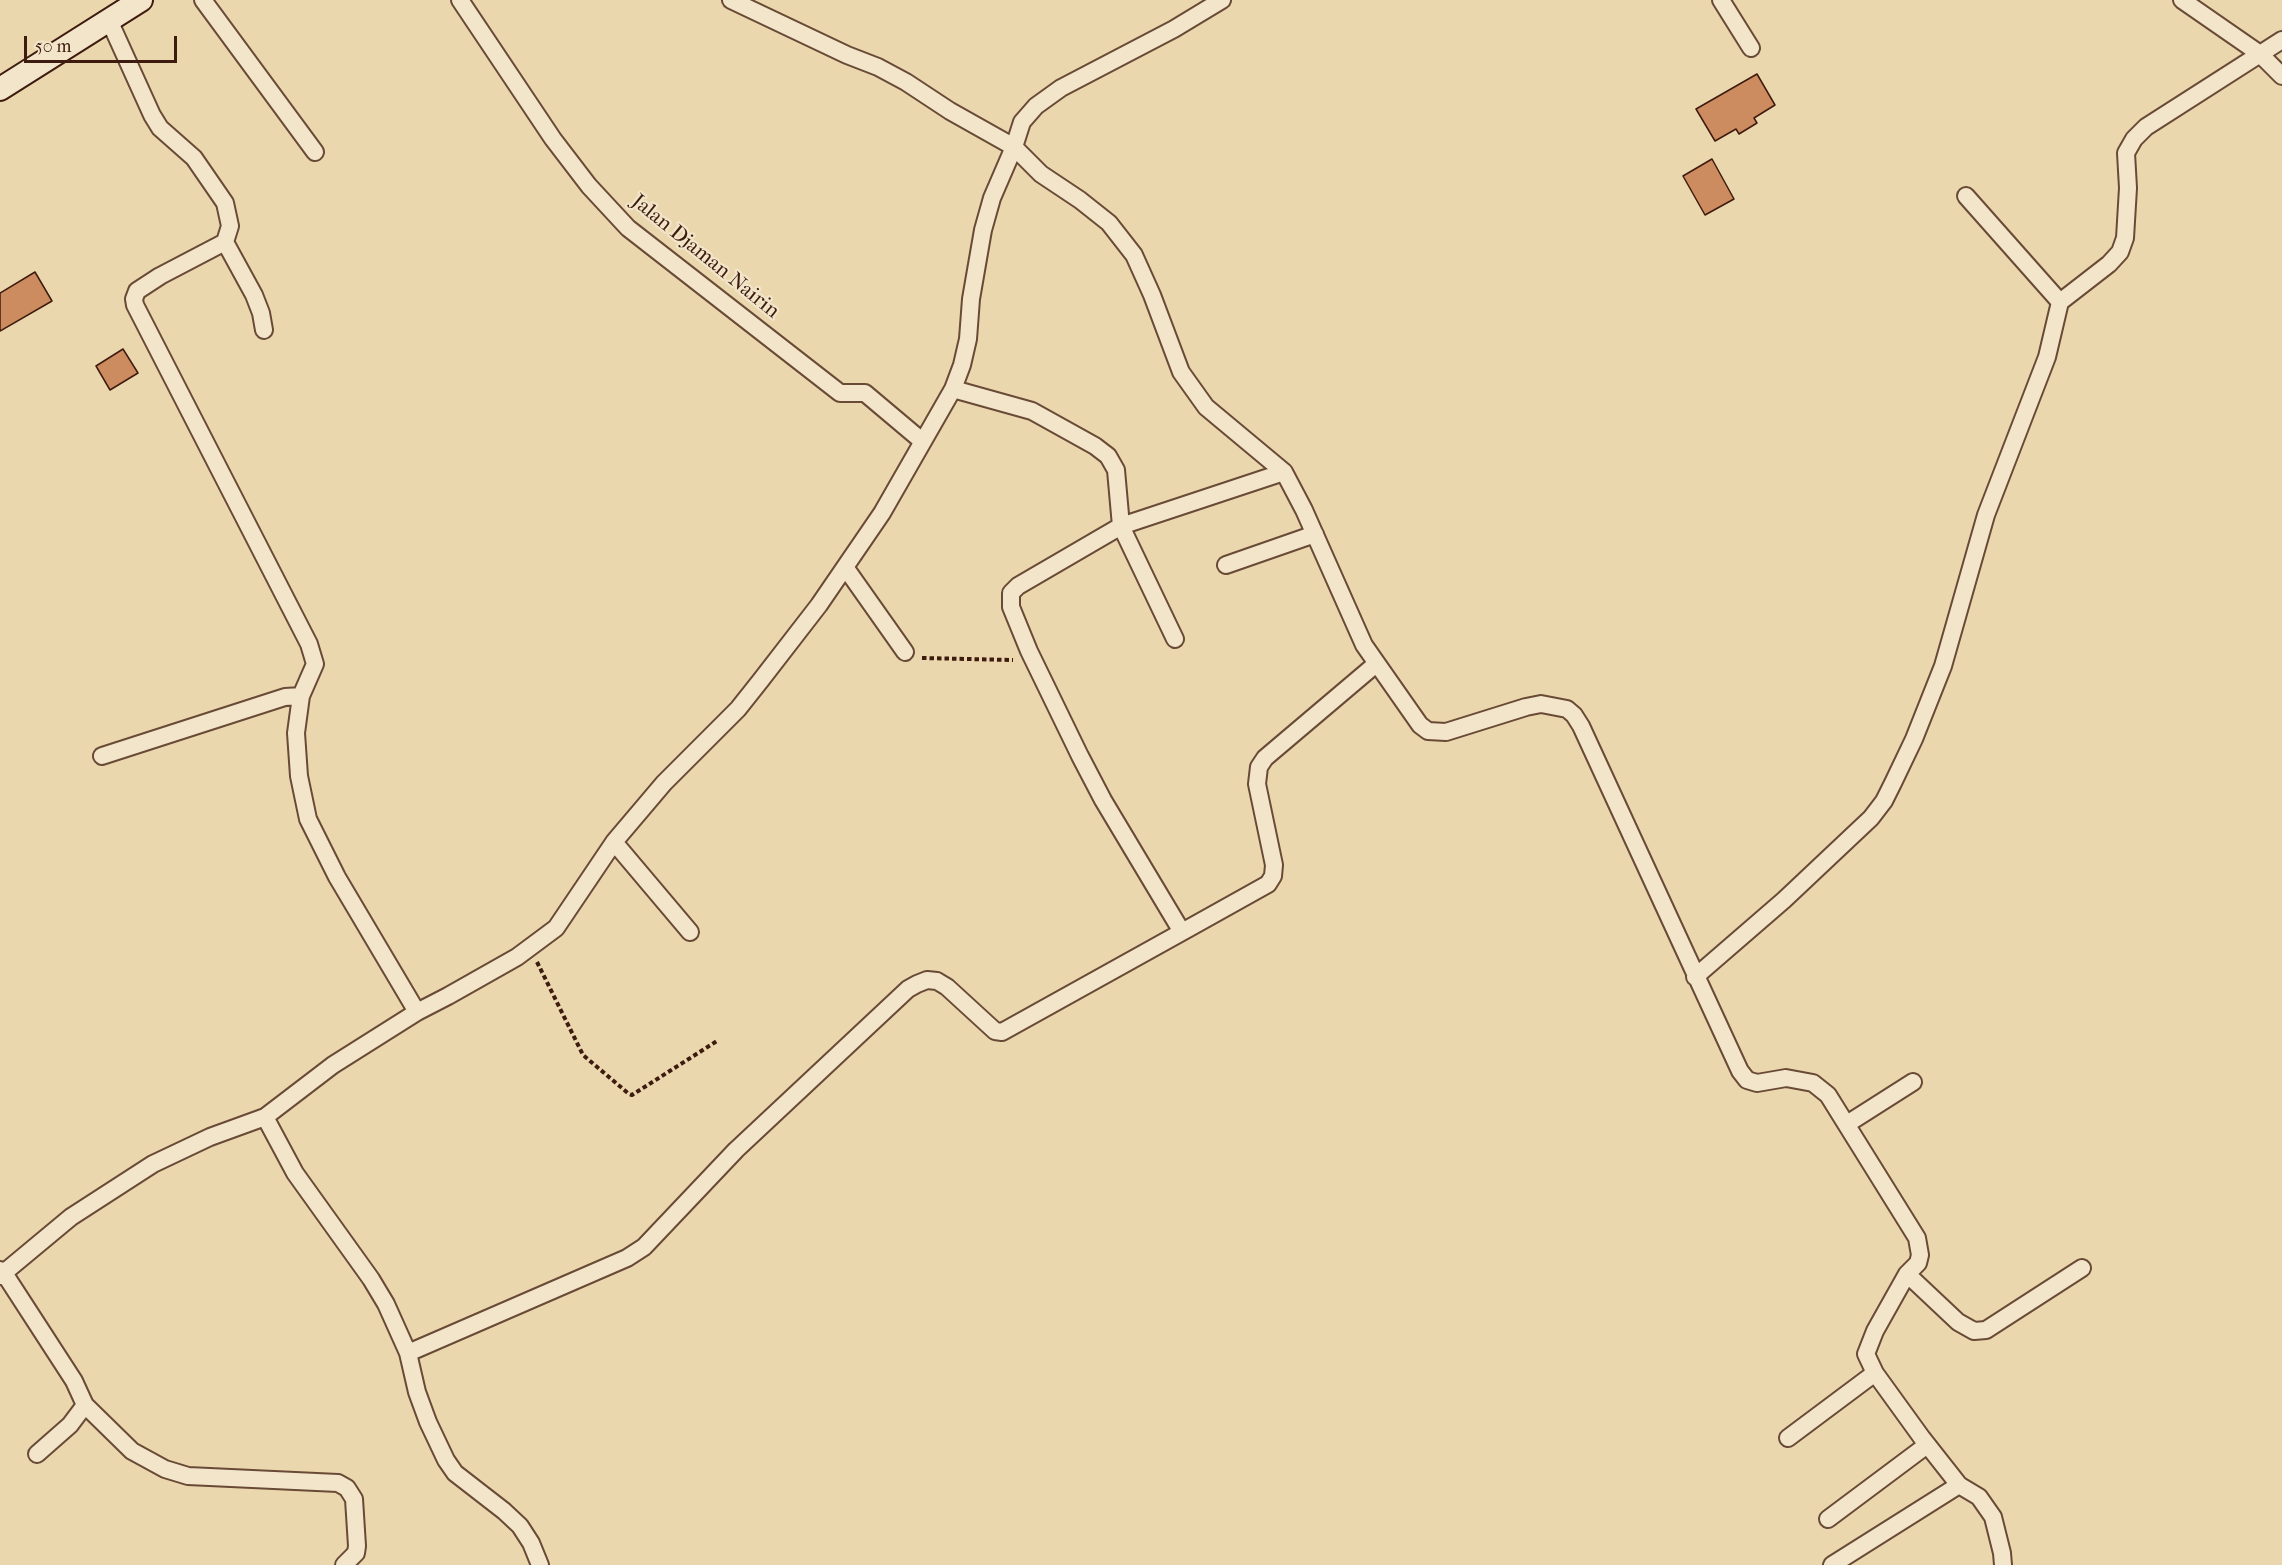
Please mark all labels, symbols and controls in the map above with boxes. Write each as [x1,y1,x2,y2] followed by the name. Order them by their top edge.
[27,24,180,62] scale bar
[35,36,71,57] text: 50 m
[626,190,784,324] street label: Jalan Djaman Nairin

